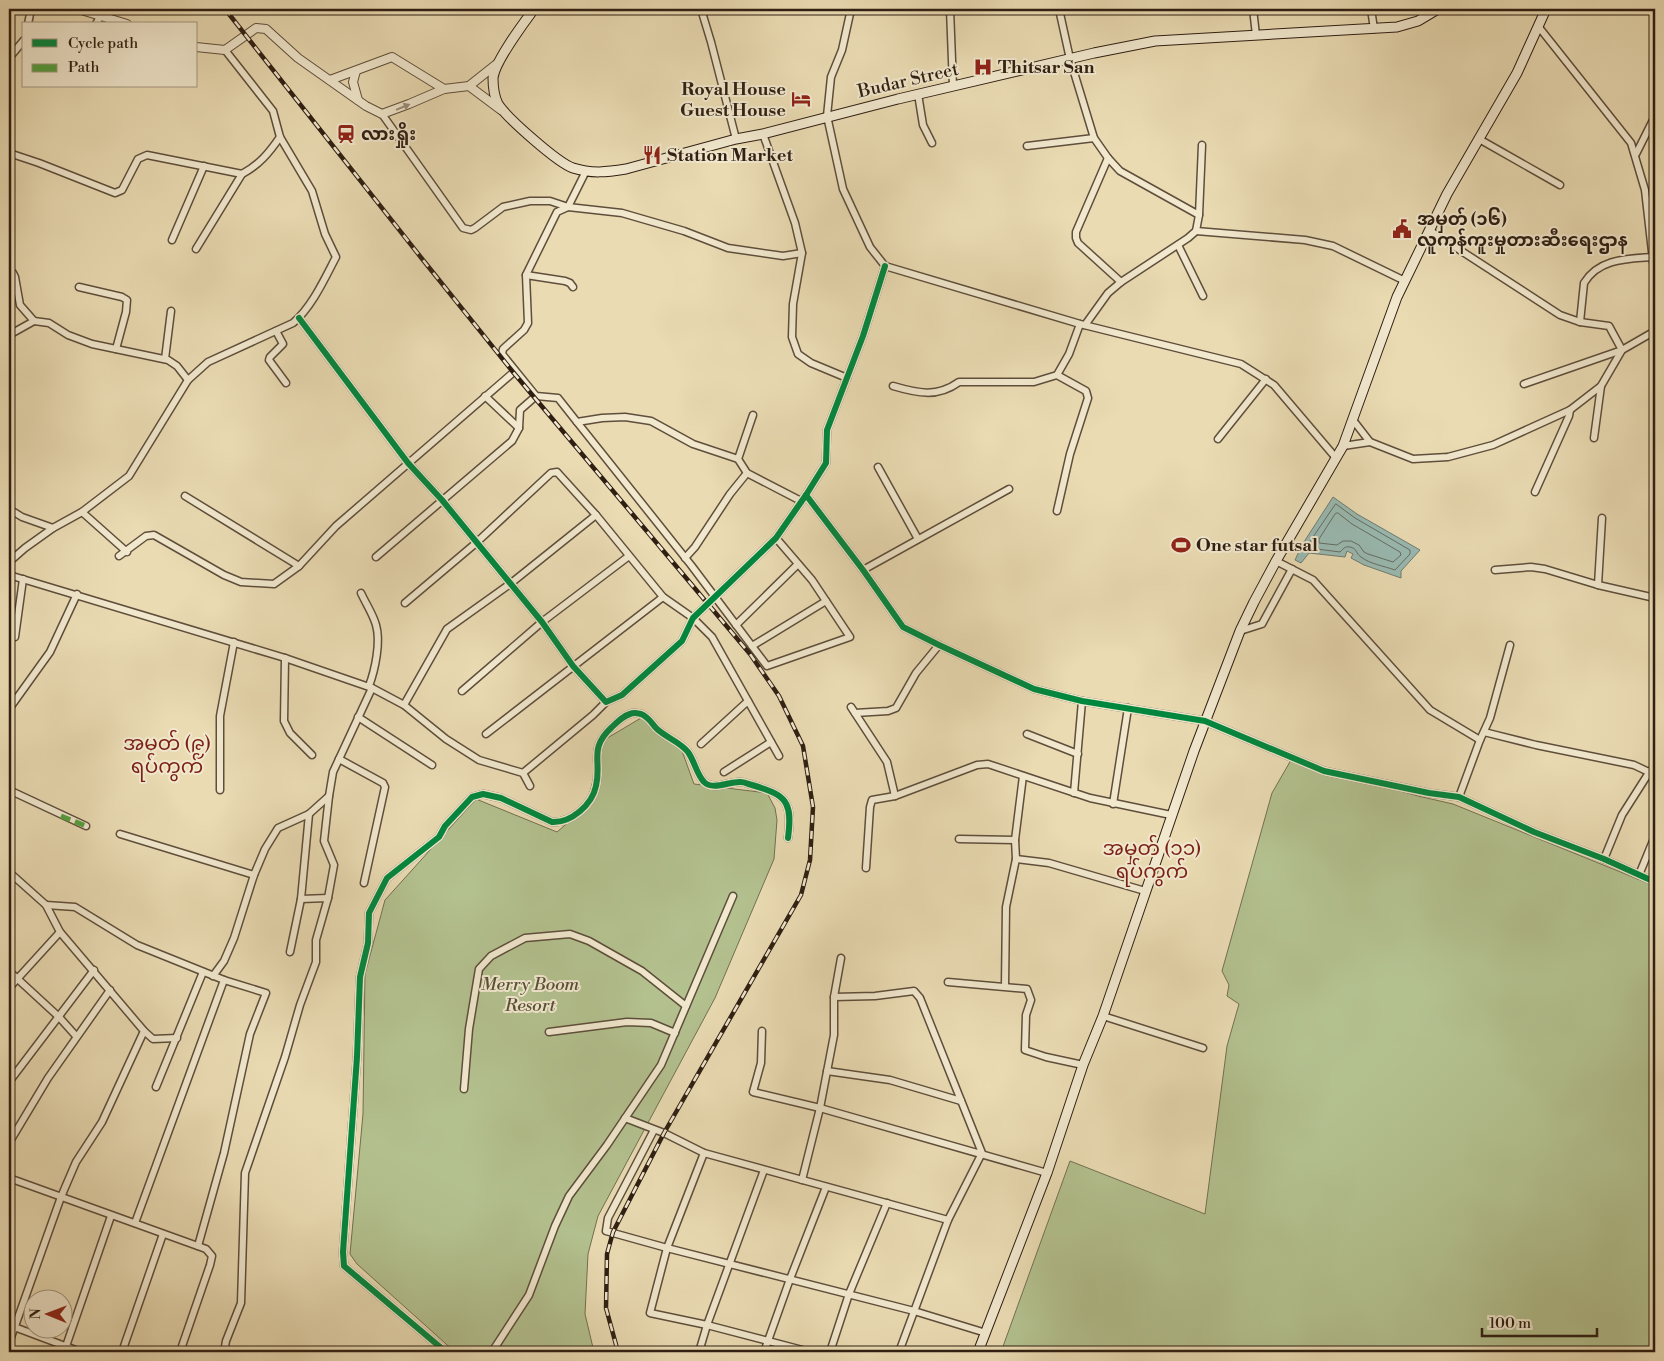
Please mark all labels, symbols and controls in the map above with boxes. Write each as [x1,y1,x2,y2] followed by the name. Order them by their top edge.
[22,22,198,88] legend
[68,34,138,53] text: Cycle path
[972,56,994,78] hospital icon: Thitsar San
[998,56,1094,79] place label: Thitsar San
[68,58,100,77] text: Path
[855,58,961,103] street label: Budar Street
[680,78,786,122] place label: Royal House Guest House
[790,88,812,110] hotel icon: Royal House Guest House
[396,103,411,111] one-way arrow
[361,122,416,148] place label: လားရှိုး
[335,123,357,145] station icon: လားရှိုး
[641,144,663,166] restaurant icon: Station Market
[667,144,793,167] place label: Station Market
[1417,207,1628,254] place label: အမှတ် (၁၆) လူကုန်ကူးမှုတားဆီးရေးဌာန
[1391,218,1413,240] public building icon: အမှတ် (၁၆) လူကုန်ကူးမှုတားဆီးရေးဌာန
[1170,534,1192,556] sports icon: One star futsal
[1196,534,1318,557] place label: One star futsal
[123,729,211,782] district label: အမှတ် (၉) ရပ်ကွက်
[1103,834,1201,887] district label: အမှတ် (၁၁) ရပ်ကွက်
[481,973,580,1017] park label: Merry Boom Resort
[22,1288,72,1338] north arrow
[1482,1306,1596,1338] scale bar
[27,1308,45,1319] text: N
[1489,1314,1531,1333] text: 100 m

